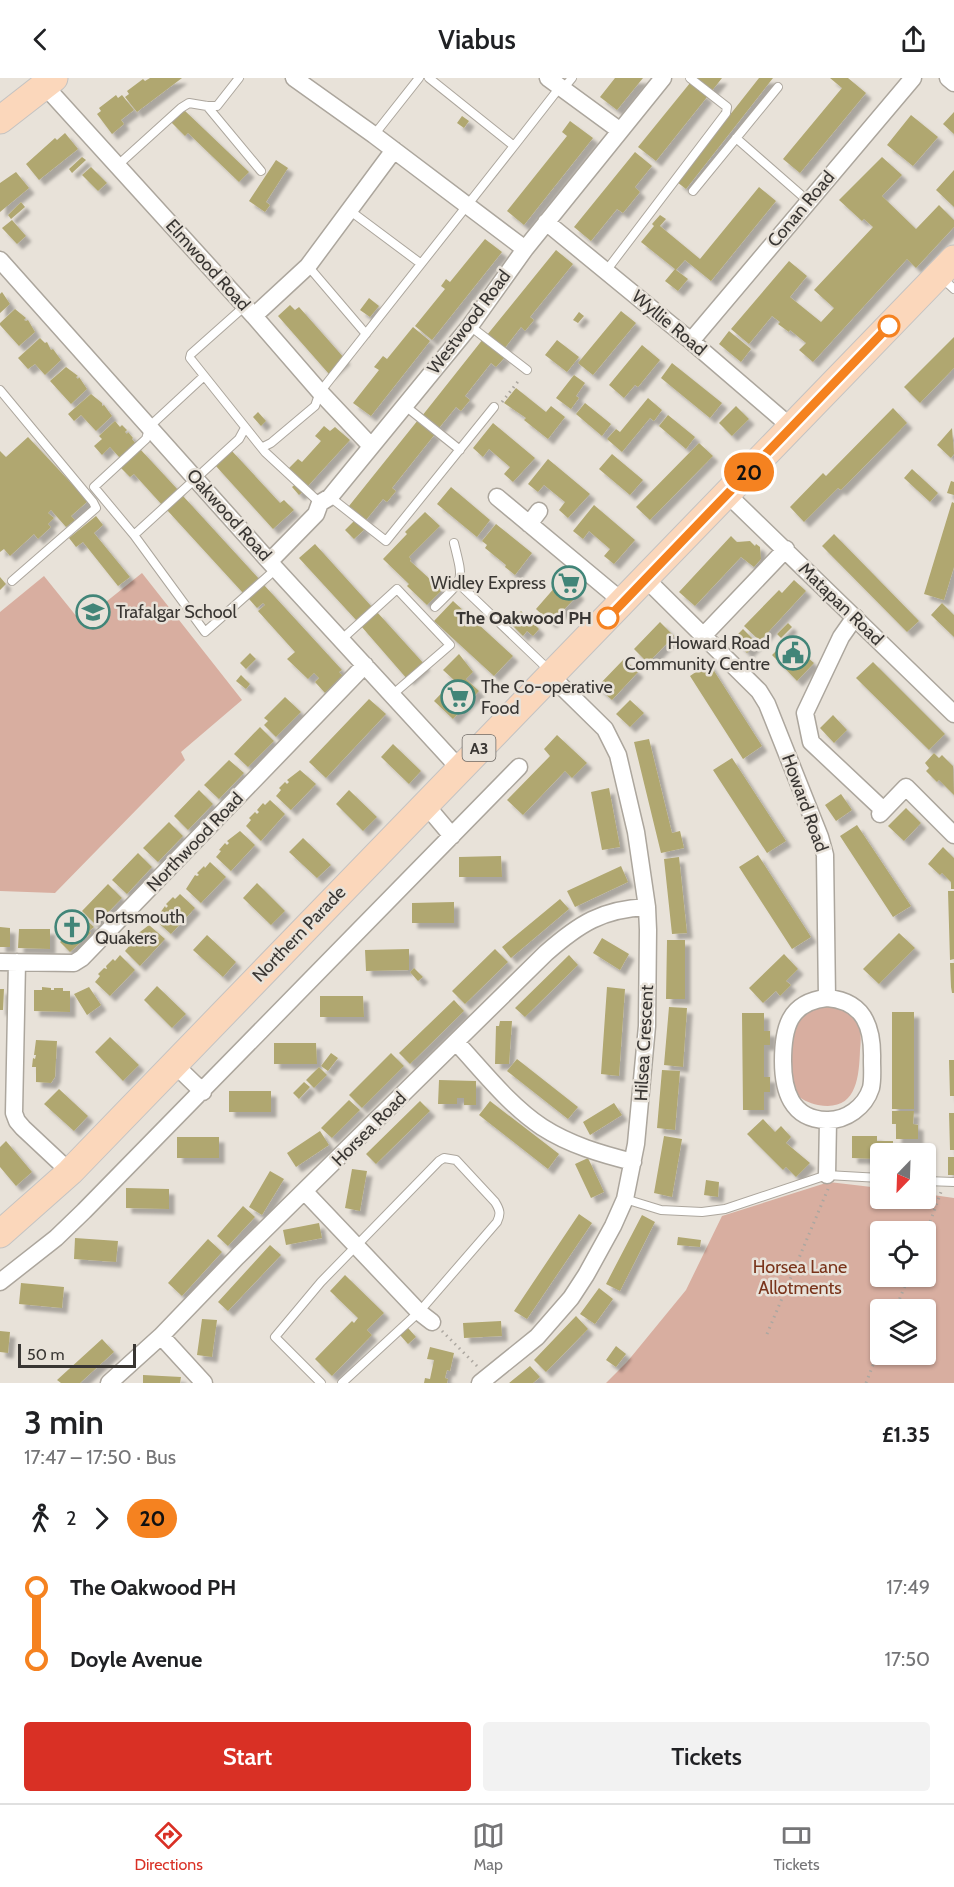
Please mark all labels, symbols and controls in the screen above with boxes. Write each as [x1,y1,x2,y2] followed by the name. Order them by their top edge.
[24,23,57,56] icon: back
[438,23,516,56] text: Viabus
[897,23,930,56] icon: share
[763,166,839,252] street label: Conan Road
[161,215,255,315] street label: Elmwood Road
[423,266,515,378] street label: Westwood Road
[627,285,711,361] street label: Wyllie Road
[878,315,900,337] unlabelled marker
[722,452,776,492] line badge: 20
[736,460,762,485] text: 20
[182,464,276,566] street label: Oakwood Road
[794,558,888,650] street label: Matapan Road
[551,565,587,601] supermarket icon: Widley Express
[431,572,546,594] place label: Widley Express
[75,594,111,630] school or university icon: Trafalgar School
[116,601,237,623] place label: Trafalgar School
[456,607,592,629] place label: The Oakwood PH
[597,607,619,629] marker: The Oakwood PH
[624,632,770,675] place label: Howard Road Community Centre
[775,635,811,671] public building icon: Howard Road Community Centre
[481,676,613,719] place label: The Co-operative Food
[440,679,476,715] supermarket icon: The Co-operative Food
[462,735,496,761] road number: A3
[777,751,833,855] street label: Howard Road
[142,788,248,896] street label: Northwood Road
[248,881,350,987] street label: Northern Parade
[95,906,185,949] place label: Portsmouth Quakers
[54,909,90,945] church icon: Portsmouth Quakers
[630,984,658,1102] street label: Hilsea Crescent
[327,1087,411,1171] street label: Horsea Road
[870,1143,936,1209] north arrow
[870,1143,936,1365] map controls
[870,1221,936,1287] button: locate
[753,1256,847,1299] park label: Horsea Lane Allotments
[870,1299,936,1365] button: layers
[18,1341,136,1368] scale bar
[27,1345,64,1364] text: 50 m
[24,1402,104,1442] text: 3 min
[882,1421,930,1448] text: £1.35
[24,1445,176,1469] text: 17:47 – 17:50 · Bus
[24,1502,57,1535] icon: walk
[85,1502,118,1535] icon: forward
[66,1506,76,1530] text: 2
[139,1506,165,1531] text: 20
[70,1574,236,1601] text: The Oakwood PH
[886,1575,930,1599] text: 17:49
[70,1646,202,1673] text: Doyle Avenue
[884,1647,930,1671] text: 17:50
[24,1722,471,1791] button: Start
[483,1722,930,1791] button: Tickets
[134,1819,203,1874] tab: Directions
[472,1819,505,1874] tab: Map
[773,1819,820,1874] tab: Tickets

